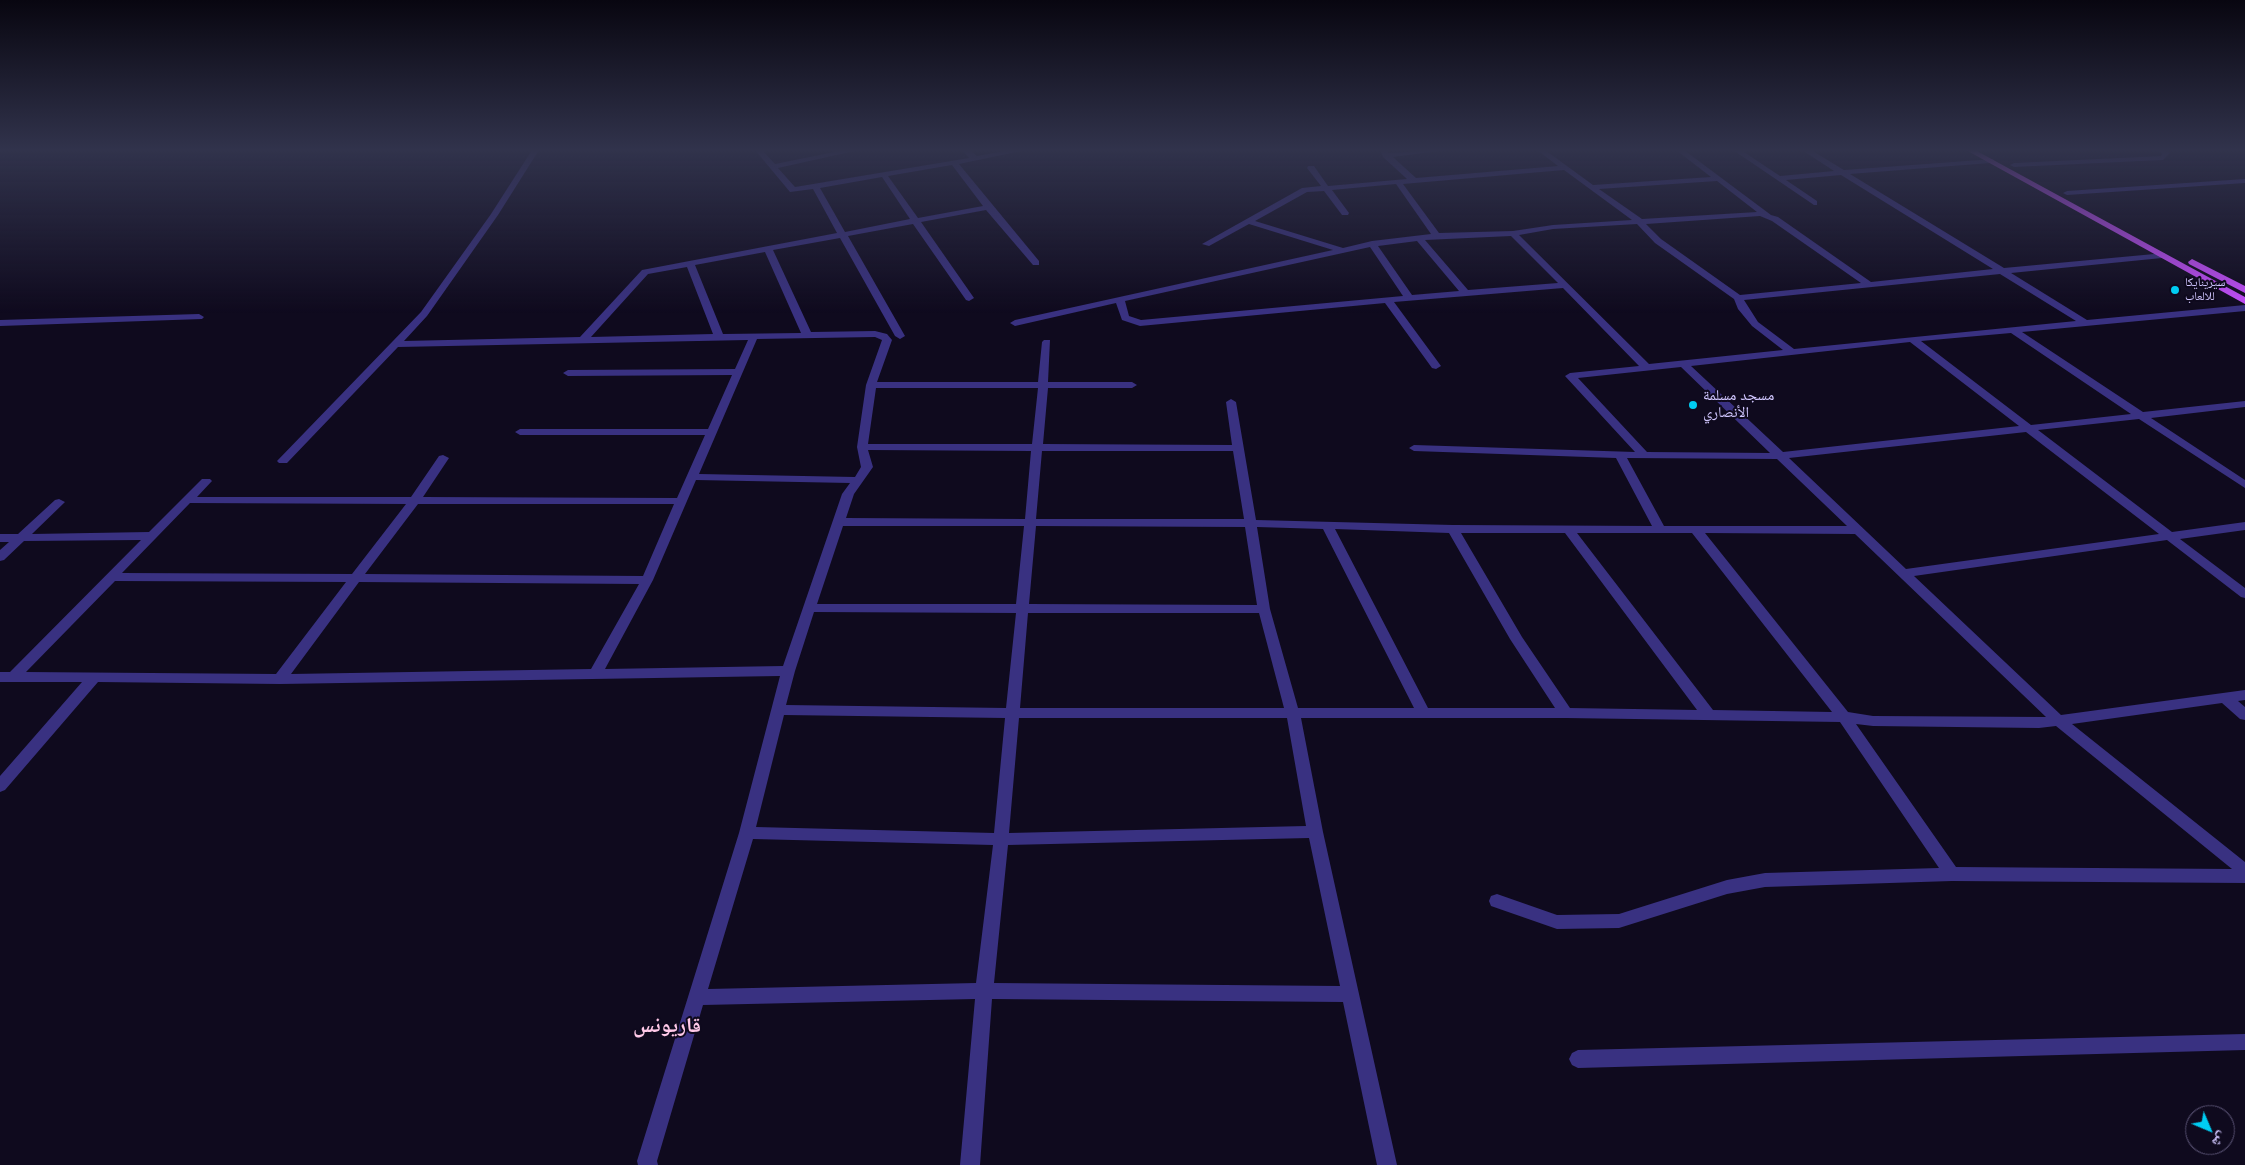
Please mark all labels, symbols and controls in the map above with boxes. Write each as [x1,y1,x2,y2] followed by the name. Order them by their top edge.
[2185,276,2225,304] place label: سيرينايكا للالعاب
[2169,284,2181,296] marker: سيرينايكا للالعاب
[1703,387,1774,422] place label: مسجد مسلمة الأنصاري
[1687,399,1699,411] marker: مسجد مسلمة الأنصاري
[633,1013,701,1039] district label: قاريونس
[2185,1105,2235,1155] north arrow
[2208,1128,2232,1152] text: ش

